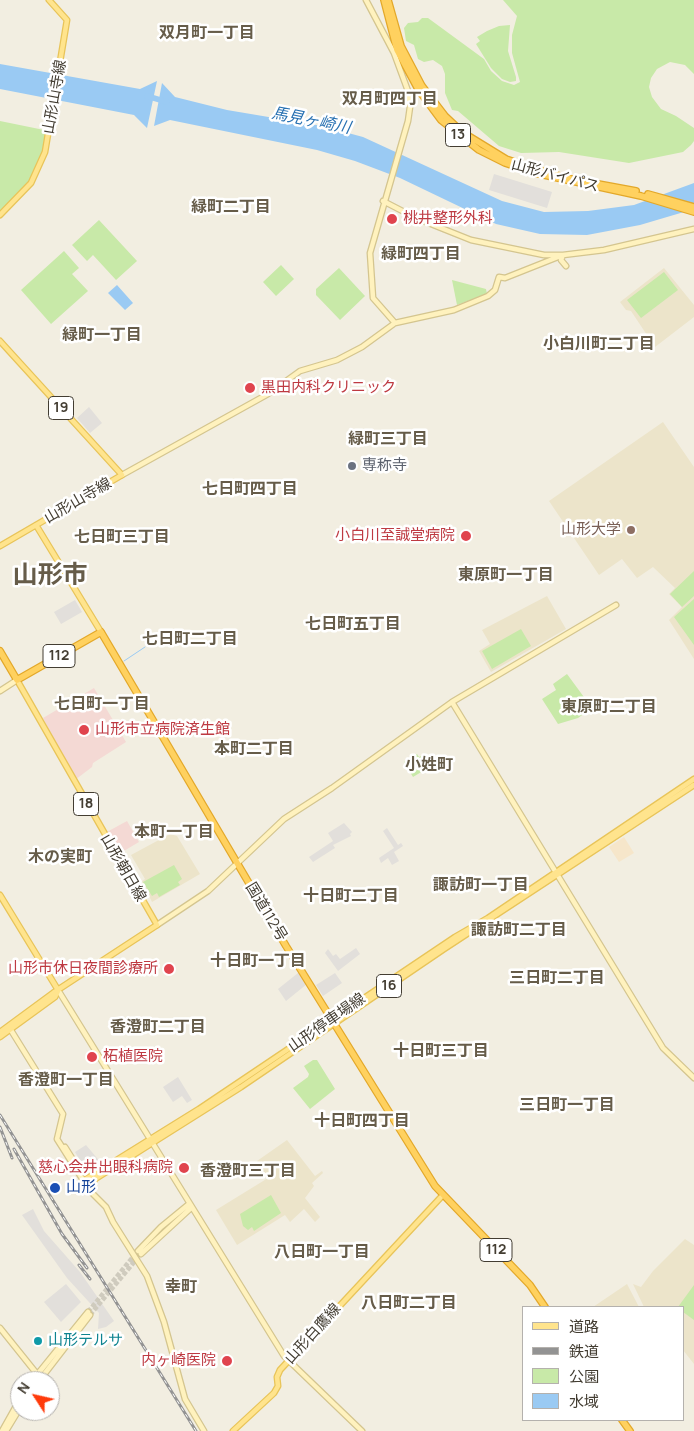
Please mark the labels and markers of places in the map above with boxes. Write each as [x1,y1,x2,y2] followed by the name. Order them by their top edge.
[403,210,493,228] place label: 桃井整形外科
[385,212,399,226] marker: 桃井整形外科
[261,379,396,397] place label: 黒田内科クリニック
[243,381,257,395] marker: 黒田内科クリニック
[362,457,407,475] place label: 専称寺
[346,460,358,472] marker: 専称寺
[561,521,621,539] place label: 山形大学
[625,524,637,536] marker: 山形大学
[335,527,455,545] place label: 小白川至誠堂病院
[459,529,473,543] marker: 小白川至誠堂病院
[95,721,230,739] place label: 山形市立病院済生館
[77,723,91,737] marker: 山形市立病院済生館
[8,960,158,978] place label: 山形市休日夜間診療所
[162,962,176,976] marker: 山形市休日夜間診療所
[103,1048,163,1066] place label: 柘植医院
[85,1050,99,1064] marker: 柘植医院
[38,1159,173,1177] place label: 慈心会井出眼科病院
[177,1161,191,1175] marker: 慈心会井出眼科病院
[66,1179,96,1197] place label: 山形
[48,1181,62,1195] marker: 山形
[48,1332,123,1350] place label: 山形テルサ
[32,1335,44,1347] marker: 山形テルサ
[141,1352,216,1370] place label: 内ヶ崎医院
[220,1354,234,1368] marker: 内ヶ崎医院

